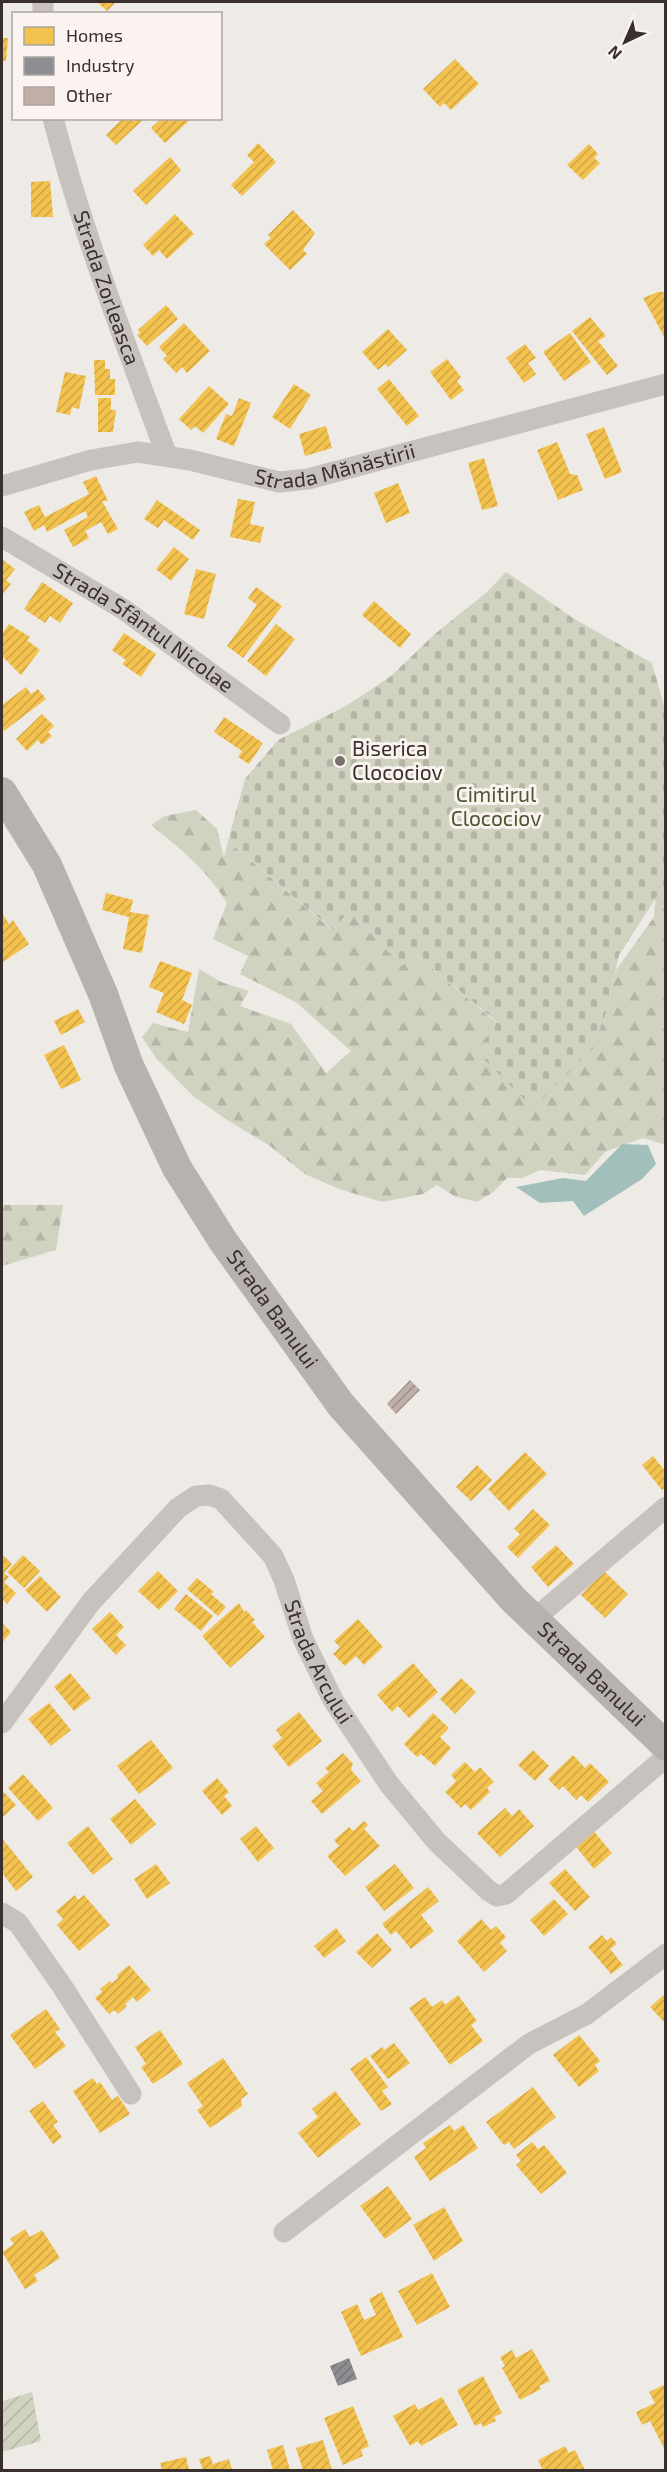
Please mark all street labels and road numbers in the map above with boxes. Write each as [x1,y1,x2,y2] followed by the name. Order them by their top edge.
[69,207,146,368] street label: Strada Zorleasca
[252,437,417,494] street label: Strada Mănăstirii
[49,556,239,697] street label: Strada Sfântul Nicolae
[222,1244,324,1373] street label: Strada Banului
[280,1596,359,1728] street label: Strada Arcului
[533,1616,652,1731] street label: Strada Banului

